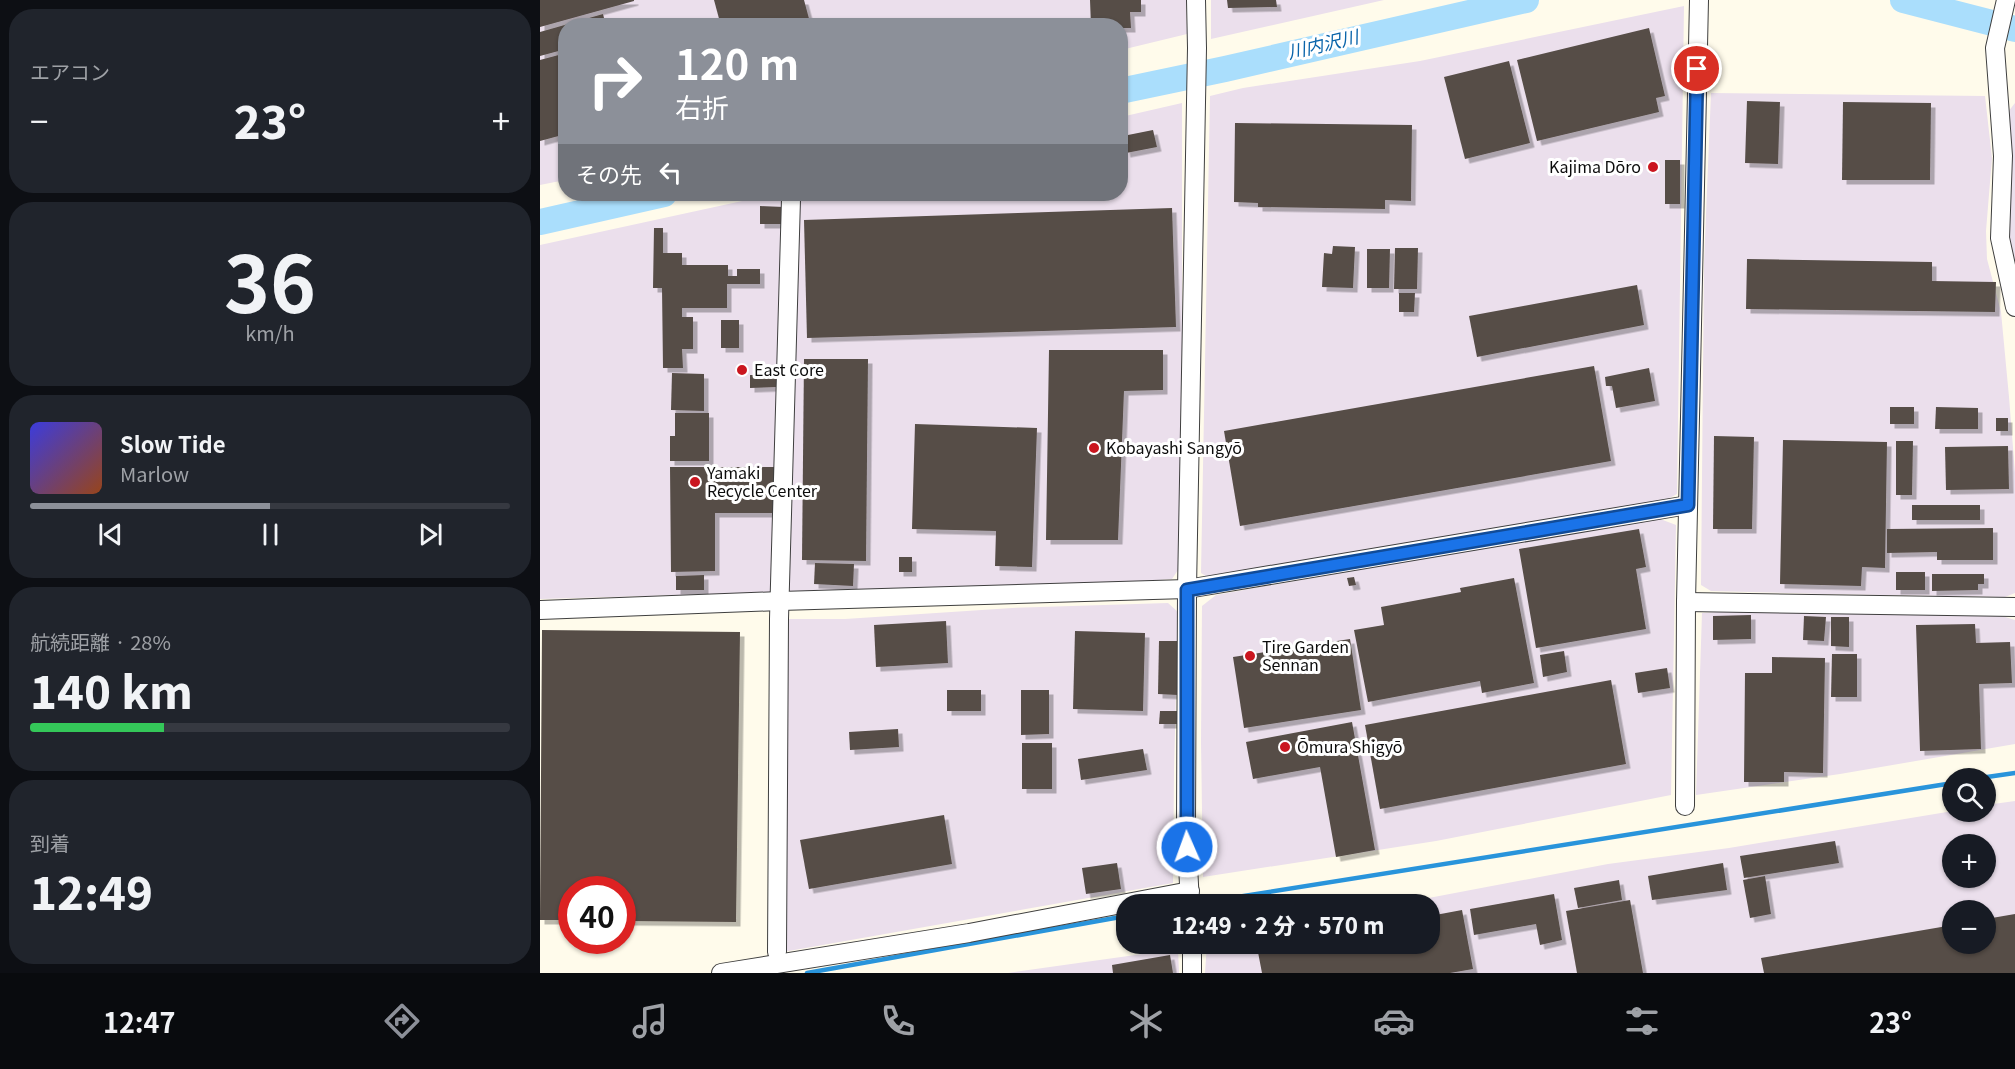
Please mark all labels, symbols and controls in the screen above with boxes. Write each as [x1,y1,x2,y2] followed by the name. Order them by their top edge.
[1285,22,1363,64] water label: 川内沢川
[675,31,799,92] text: 120 m
[576,42,654,120] icon: right
[1671,43,1722,94] pin
[1680,52,1713,85] icon: arrive
[30,57,110,86] text: エアコン
[234,87,306,152] text: 23°
[675,87,729,126] text: 右折
[30,96,48,144] text: −
[492,96,510,144] text: +
[1549,154,1641,178] place label: Kajima Dōro
[654,156,687,189] icon: left
[576,157,642,189] text: その先
[1646,160,1660,174] marker: Kajima Dōro
[224,223,316,335] text: 36
[245,318,295,347] text: km/h
[754,357,824,381] place label: East Core
[735,363,749,377] marker: East Core
[120,427,226,459] text: Slow Tide
[1106,435,1242,459] place label: Kobayashi Sangyō
[1087,441,1101,455] marker: Kobayashi Sangyō
[120,459,189,488] text: Marlow
[706,460,818,502] place label: Yamaki Recycle Center
[688,475,702,489] marker: Yamaki Recycle Center
[94,518,127,551] icon: previous
[254,518,287,551] icon: pause
[414,518,447,551] icon: next
[30,627,171,656] text: 航続距離 · 28%
[1262,634,1349,676] place label: Tire Garden Sennan
[1243,649,1257,663] marker: Tire Garden Sennan
[30,657,193,722] text: 140 km
[1297,734,1403,758] place label: Ōmura Shigyō
[1278,740,1292,754] marker: Ōmura Shigyō
[1942,768,1996,954] map controls
[1942,768,1996,822] button: search
[1155,815,1219,879] position arrow
[30,828,70,857] text: 到着
[1942,834,1996,888] button: +
[30,858,153,923] text: 12:49
[558,876,636,954] speed limit sign: 40
[1942,900,1996,954] button: −
[1172,908,1384,940] text: 12:49 · 2 分 · 570 m
[381,1000,423,1042] icon: directions
[629,1000,671,1042] icon: music
[877,1000,919,1042] icon: phone
[1125,1000,1167,1042] icon: climate
[1373,1000,1415,1042] icon: car
[1621,1000,1663,1042] icon: filters
[103,1002,175,1041] text: 12:47
[1869,1002,1912,1041] text: 23°

